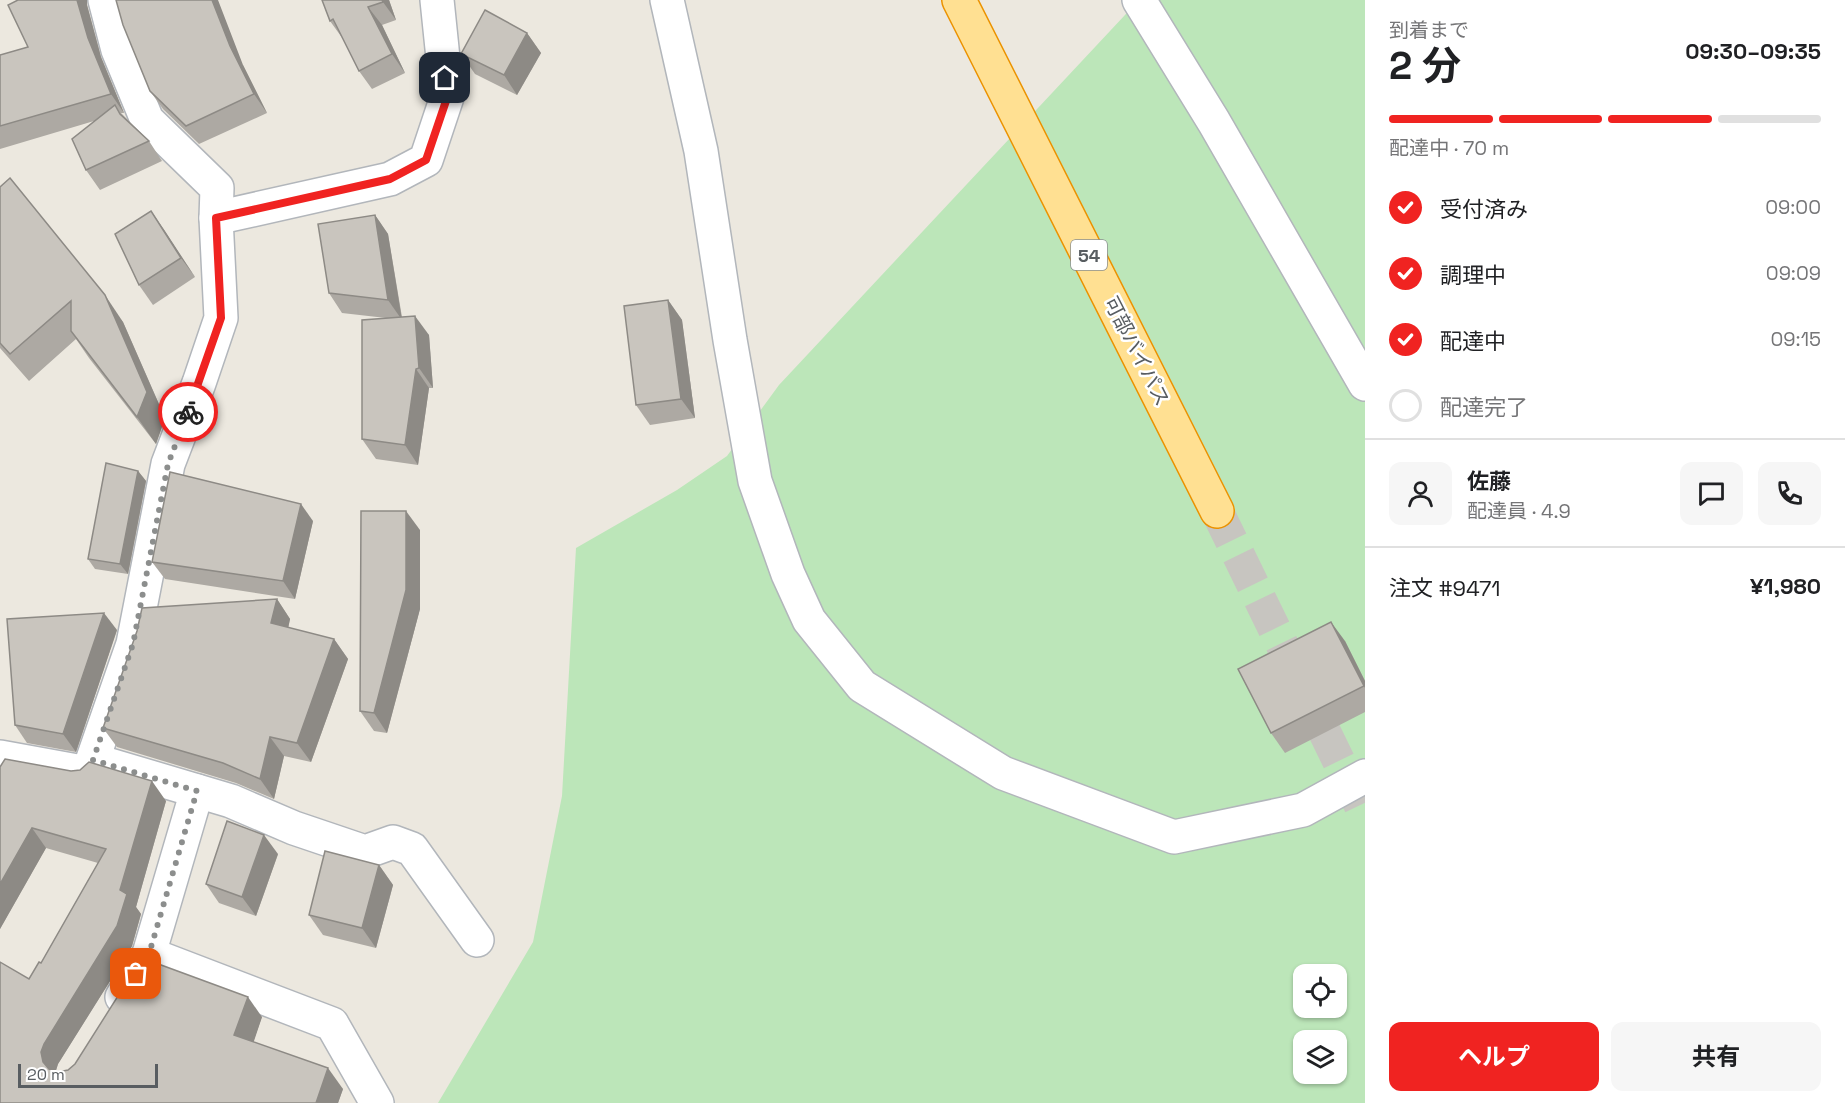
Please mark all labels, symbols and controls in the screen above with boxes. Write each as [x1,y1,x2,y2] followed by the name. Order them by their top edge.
[1389,17,1469,43] text: 到着まで
[1685,37,1821,65] text: 09:30–09:35
[1389,41,1461,90] text: 2 分
[419,52,470,103] pin
[428,61,461,94] icon: home
[1389,135,1509,161] text: 配達中 · 70 m
[1389,191,1422,224] icon: check
[1765,194,1821,220] text: 09:00
[1440,195,1528,223] text: 受付済み
[1071,240,1107,270] road number: 54
[1389,257,1422,290] icon: check
[1766,260,1821,286] text: 09:09
[1440,261,1506,289] text: 調理中
[1098,292,1176,410] street label: 可部バイパス
[1389,323,1422,356] icon: check
[1771,326,1821,352] text: 09:15
[1440,327,1506,355] text: 配達中
[158,382,218,442] courier
[1440,393,1528,421] text: 配達完了
[172,396,205,429] icon: bike
[1389,462,1452,525] button: person
[1680,462,1743,525] button: chat
[1758,462,1821,525] button: phone
[1467,467,1511,495] text: 佐藤
[1467,498,1571,524] text: 配達員 · 4.9
[1750,572,1821,600] text: ¥1,980
[1389,574,1500,602] text: 注文 #9471
[110,948,161,999] pin
[119,957,152,990] icon: bag
[1293,964,1347,1084] map controls
[1293,964,1347,1018] button: locate
[1389,1022,1599,1091] button: ヘルプ
[1611,1022,1821,1091] button: 共有
[1293,1030,1347,1084] button: layers
[18,1061,158,1088] scale bar
[27,1064,65,1085] text: 20 m

